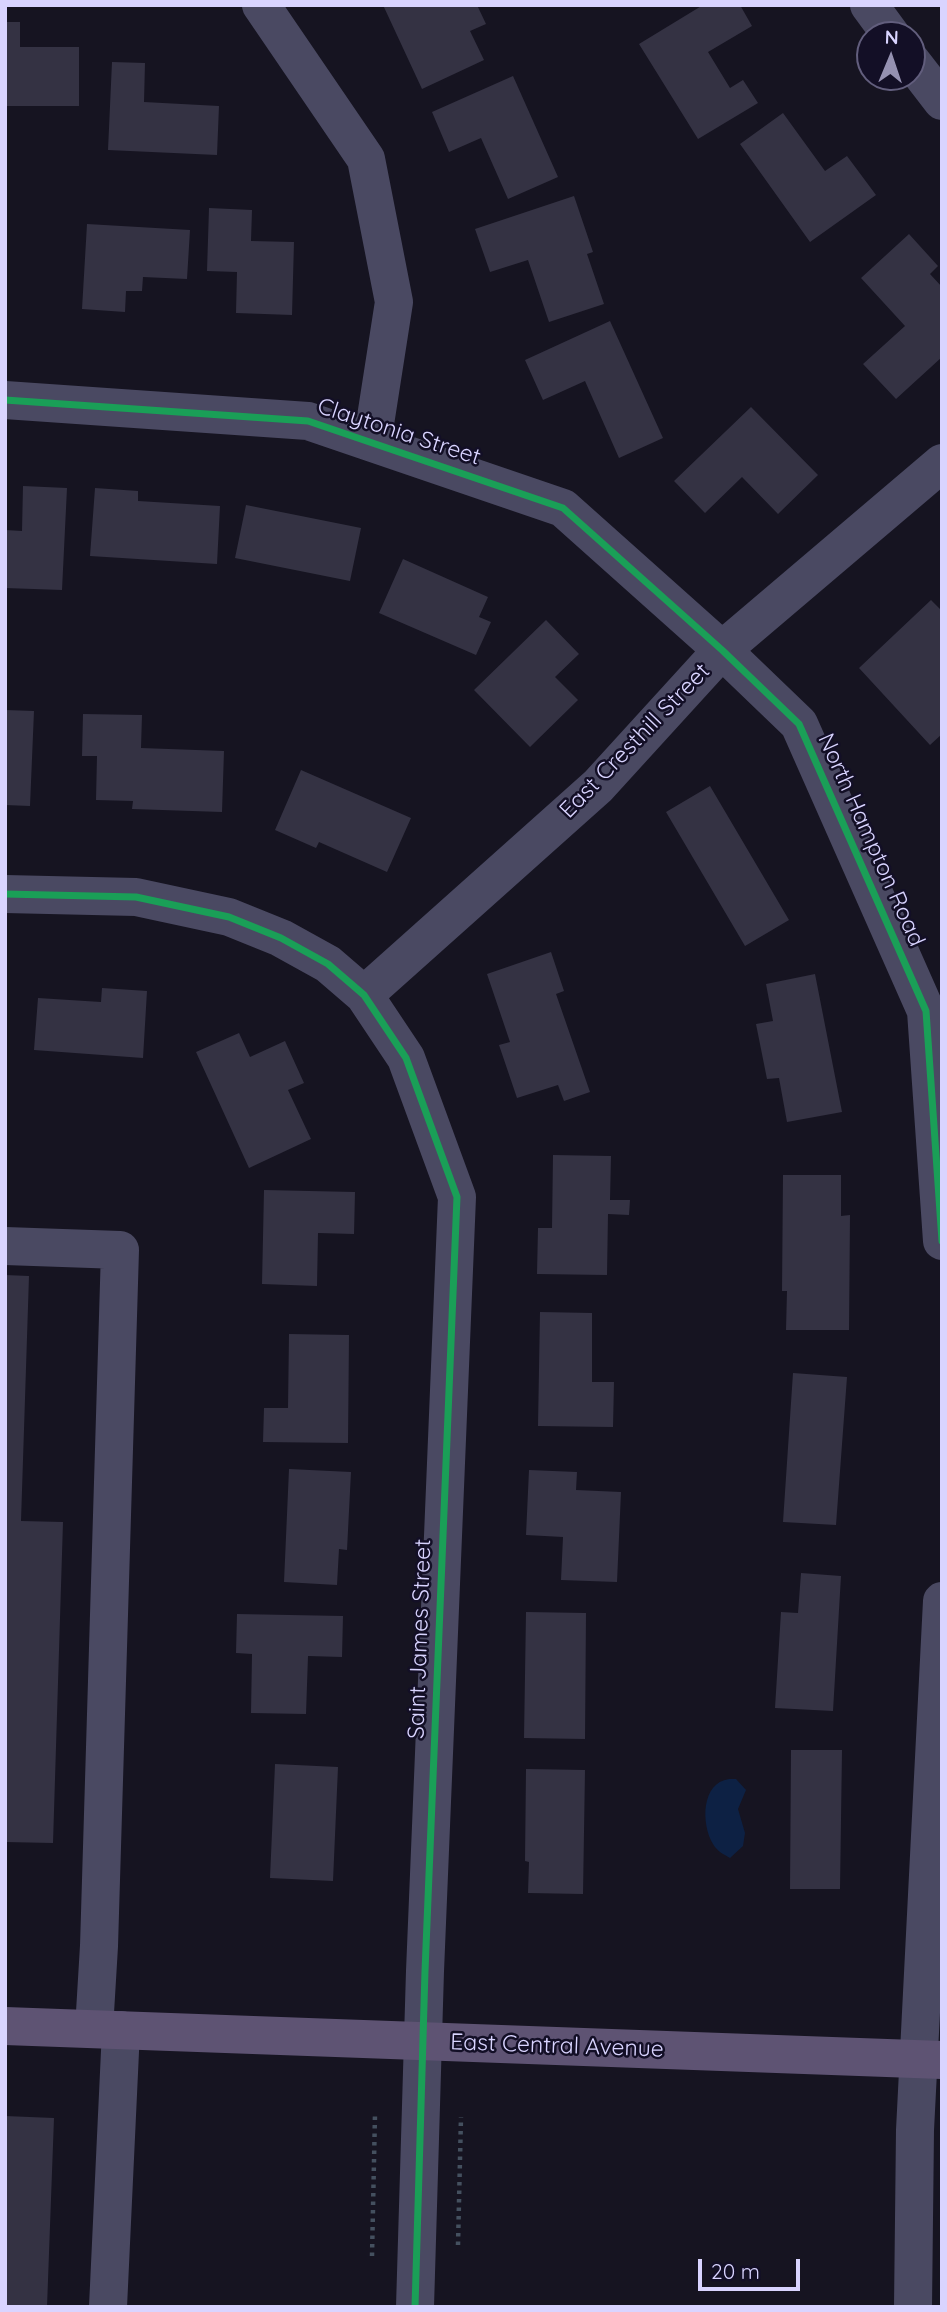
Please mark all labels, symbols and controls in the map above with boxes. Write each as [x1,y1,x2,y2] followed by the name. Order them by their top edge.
[856,21,926,91] north arrow
[884,25,899,49] text: N
[314,393,484,471] street label: Claytonia Street
[554,658,716,824] street label: East Cresthill Street
[812,729,930,951] street label: North Hampton Road
[403,1539,437,1739] street label: Saint James Street
[450,2028,664,2064] street label: East Central Avenue
[702,2246,804,2290] scale bar
[711,2258,760,2284] text: 20 m

